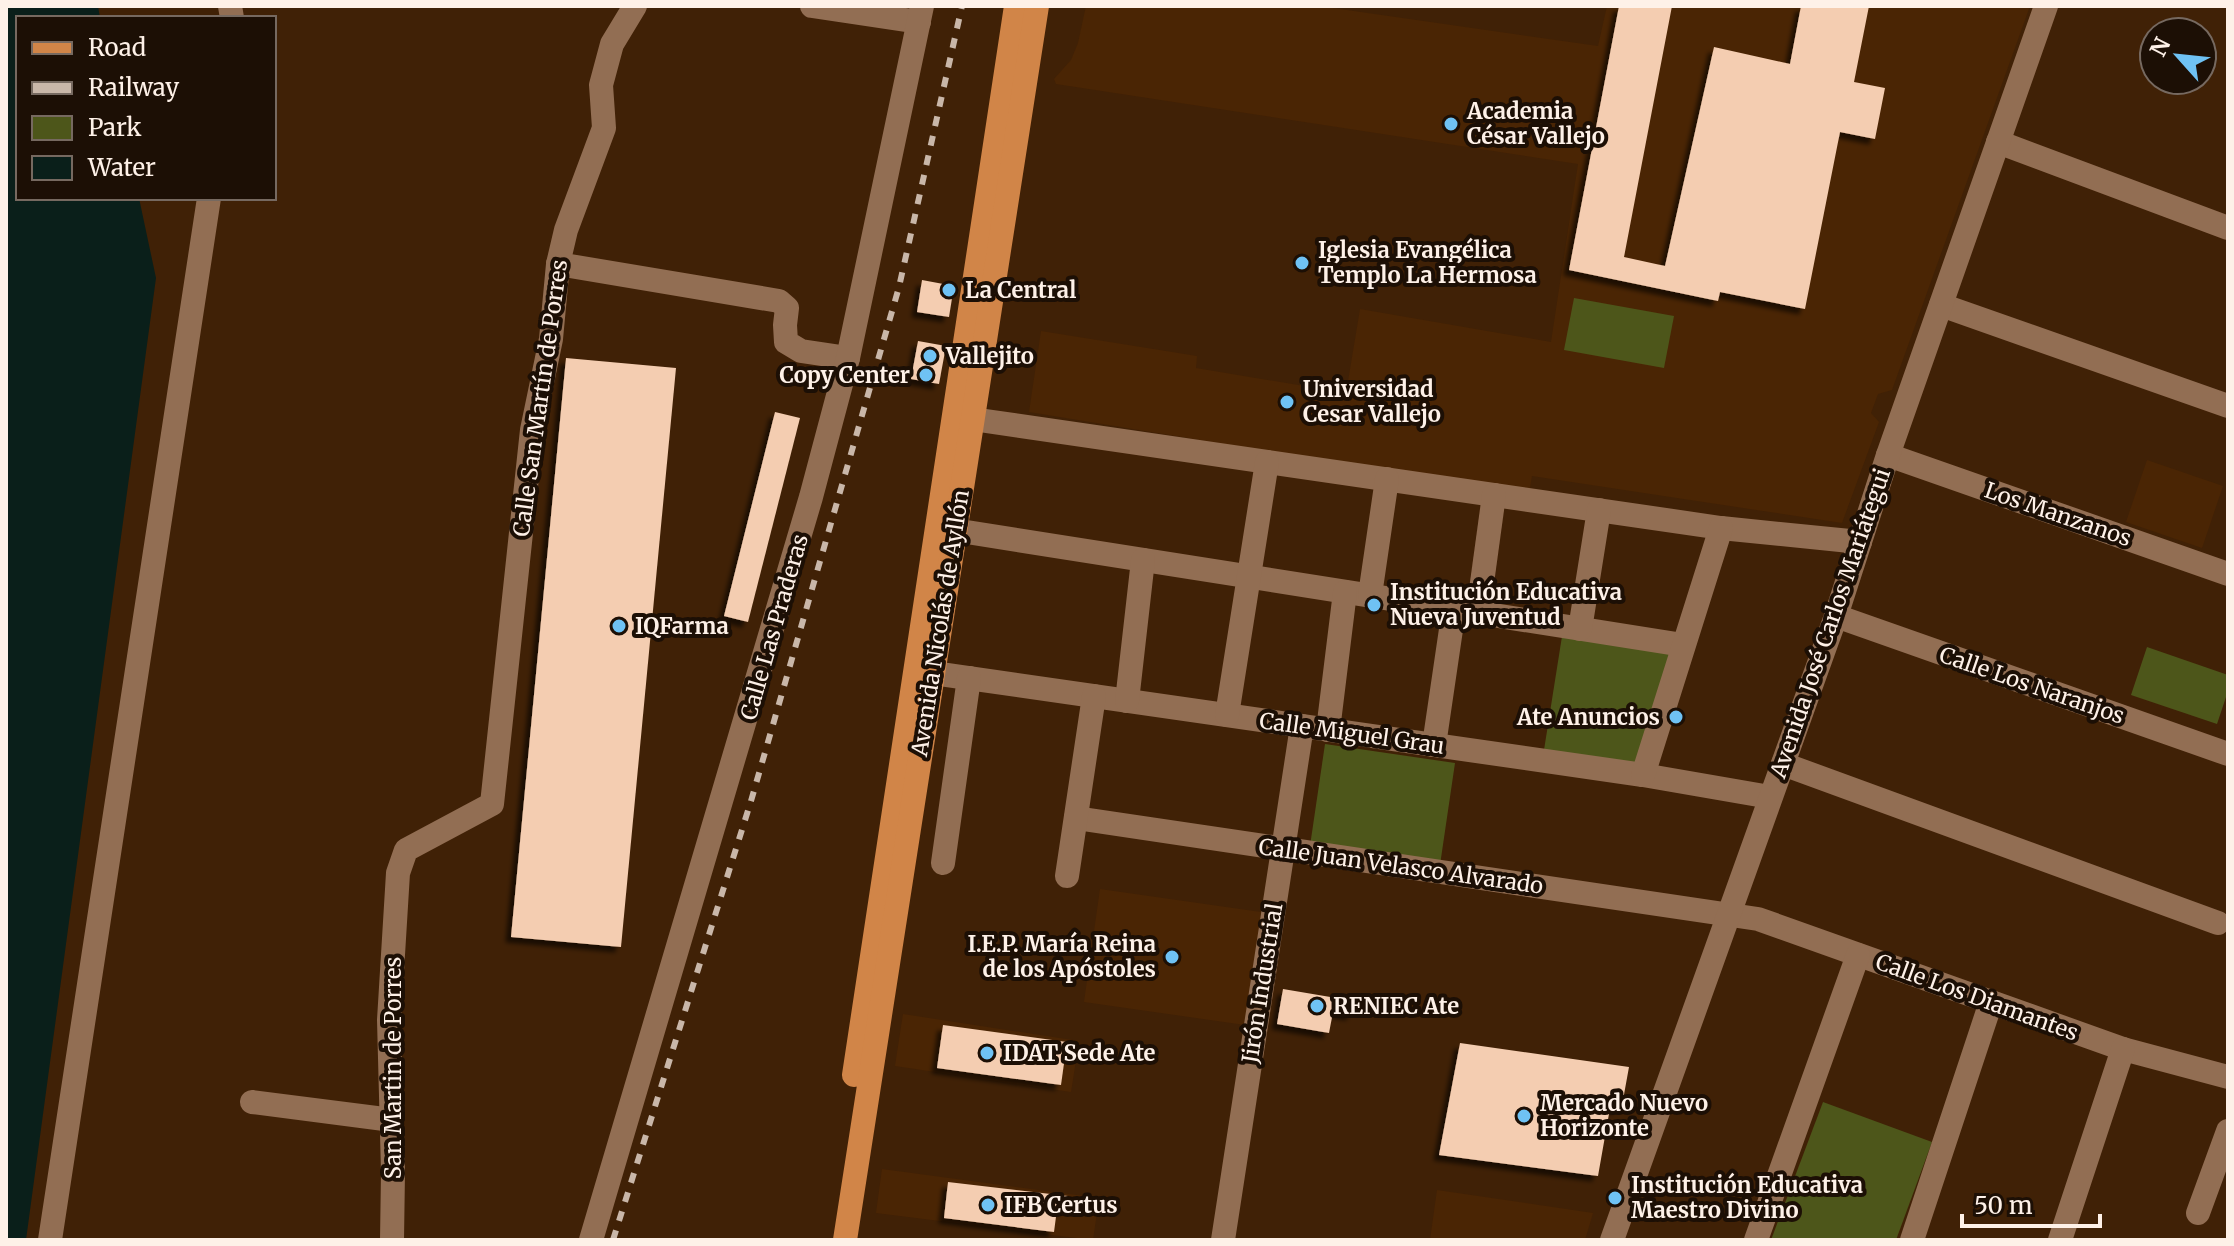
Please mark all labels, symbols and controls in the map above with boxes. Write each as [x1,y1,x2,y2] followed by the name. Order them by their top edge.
[16,16,276,200] legend
[2138,16,2218,96] north arrow
[88,32,146,63] text: Road
[2144,32,2177,61] text: N
[88,72,179,103] text: Railway
[1466,97,1605,150] place label: Academia César Vallejo
[88,112,142,143] text: Park
[1442,115,1460,133] marker: Academia César Vallejo
[87,152,156,183] text: Water
[1318,236,1537,289] place label: Iglesia Evangélica Templo La Hermosa
[1293,254,1311,272] marker: Iglesia Evangélica Templo La Hermosa
[507,258,573,538] street label: Calle San Martín de Porres
[965,276,1076,304] place label: La Central
[940,281,958,299] marker: La Central
[945,342,1034,370] place label: Vallejito
[921,347,939,365] marker: Vallejito
[780,361,910,389] place label: Copy Center
[917,366,935,384] marker: Copy Center
[1303,375,1441,428] place label: Universidad Cesar Vallejo
[1278,393,1296,411] marker: Universidad Cesar Vallejo
[1763,465,1896,782] street label: Avenida José Carlos Mariátegui
[1981,476,2135,552] street label: Los Manzanos
[905,487,975,759] street label: Avenida Nicolás de Ayllón
[734,531,814,723] street label: Calle Las Praderas
[1390,578,1622,631] place label: Institución Educativa Nueva Juventud
[1365,596,1383,614] marker: Institución Educativa Nueva Juventud
[635,612,729,640] place label: IQFarma
[610,617,628,635] marker: IQFarma
[1936,640,2128,730] street label: Calle Los Naranjos
[1516,703,1660,731] place label: Ate Anuncios
[1258,706,1446,760] street label: Calle Miguel Grau
[1667,708,1685,726] marker: Ate Anuncios
[1257,832,1545,900] street label: Calle Juan Velasco Alvarado
[1235,901,1288,1066] street label: Jirón Industrial
[968,930,1156,983] place label: I.E.P. María Reina de los Apóstoles
[1872,947,2082,1047] street label: Calle Los Diamantes
[1163,948,1181,966] marker: I.E.P. María Reina de los Apóstoles
[379,957,407,1179] street label: San Martin de Porres
[1333,992,1459,1020] place label: RENIEC Ate
[1308,997,1326,1015] marker: RENIEC Ate
[1003,1039,1156,1067] place label: IDAT Sede Ate
[978,1044,996,1062] marker: IDAT Sede Ate
[1540,1089,1708,1142] place label: Mercado Nuevo Horizonte
[1515,1107,1533,1125] marker: Mercado Nuevo Horizonte
[1631,1171,1863,1224] place label: Institución Educativa Maestro Divino
[1962,1178,2100,1228] scale bar
[1606,1189,1624,1207] marker: Institución Educativa Maestro Divino
[1974,1190,2033,1221] text: 50 m
[1004,1191,1118,1219] place label: IFB Certus
[979,1196,997,1214] marker: IFB Certus

